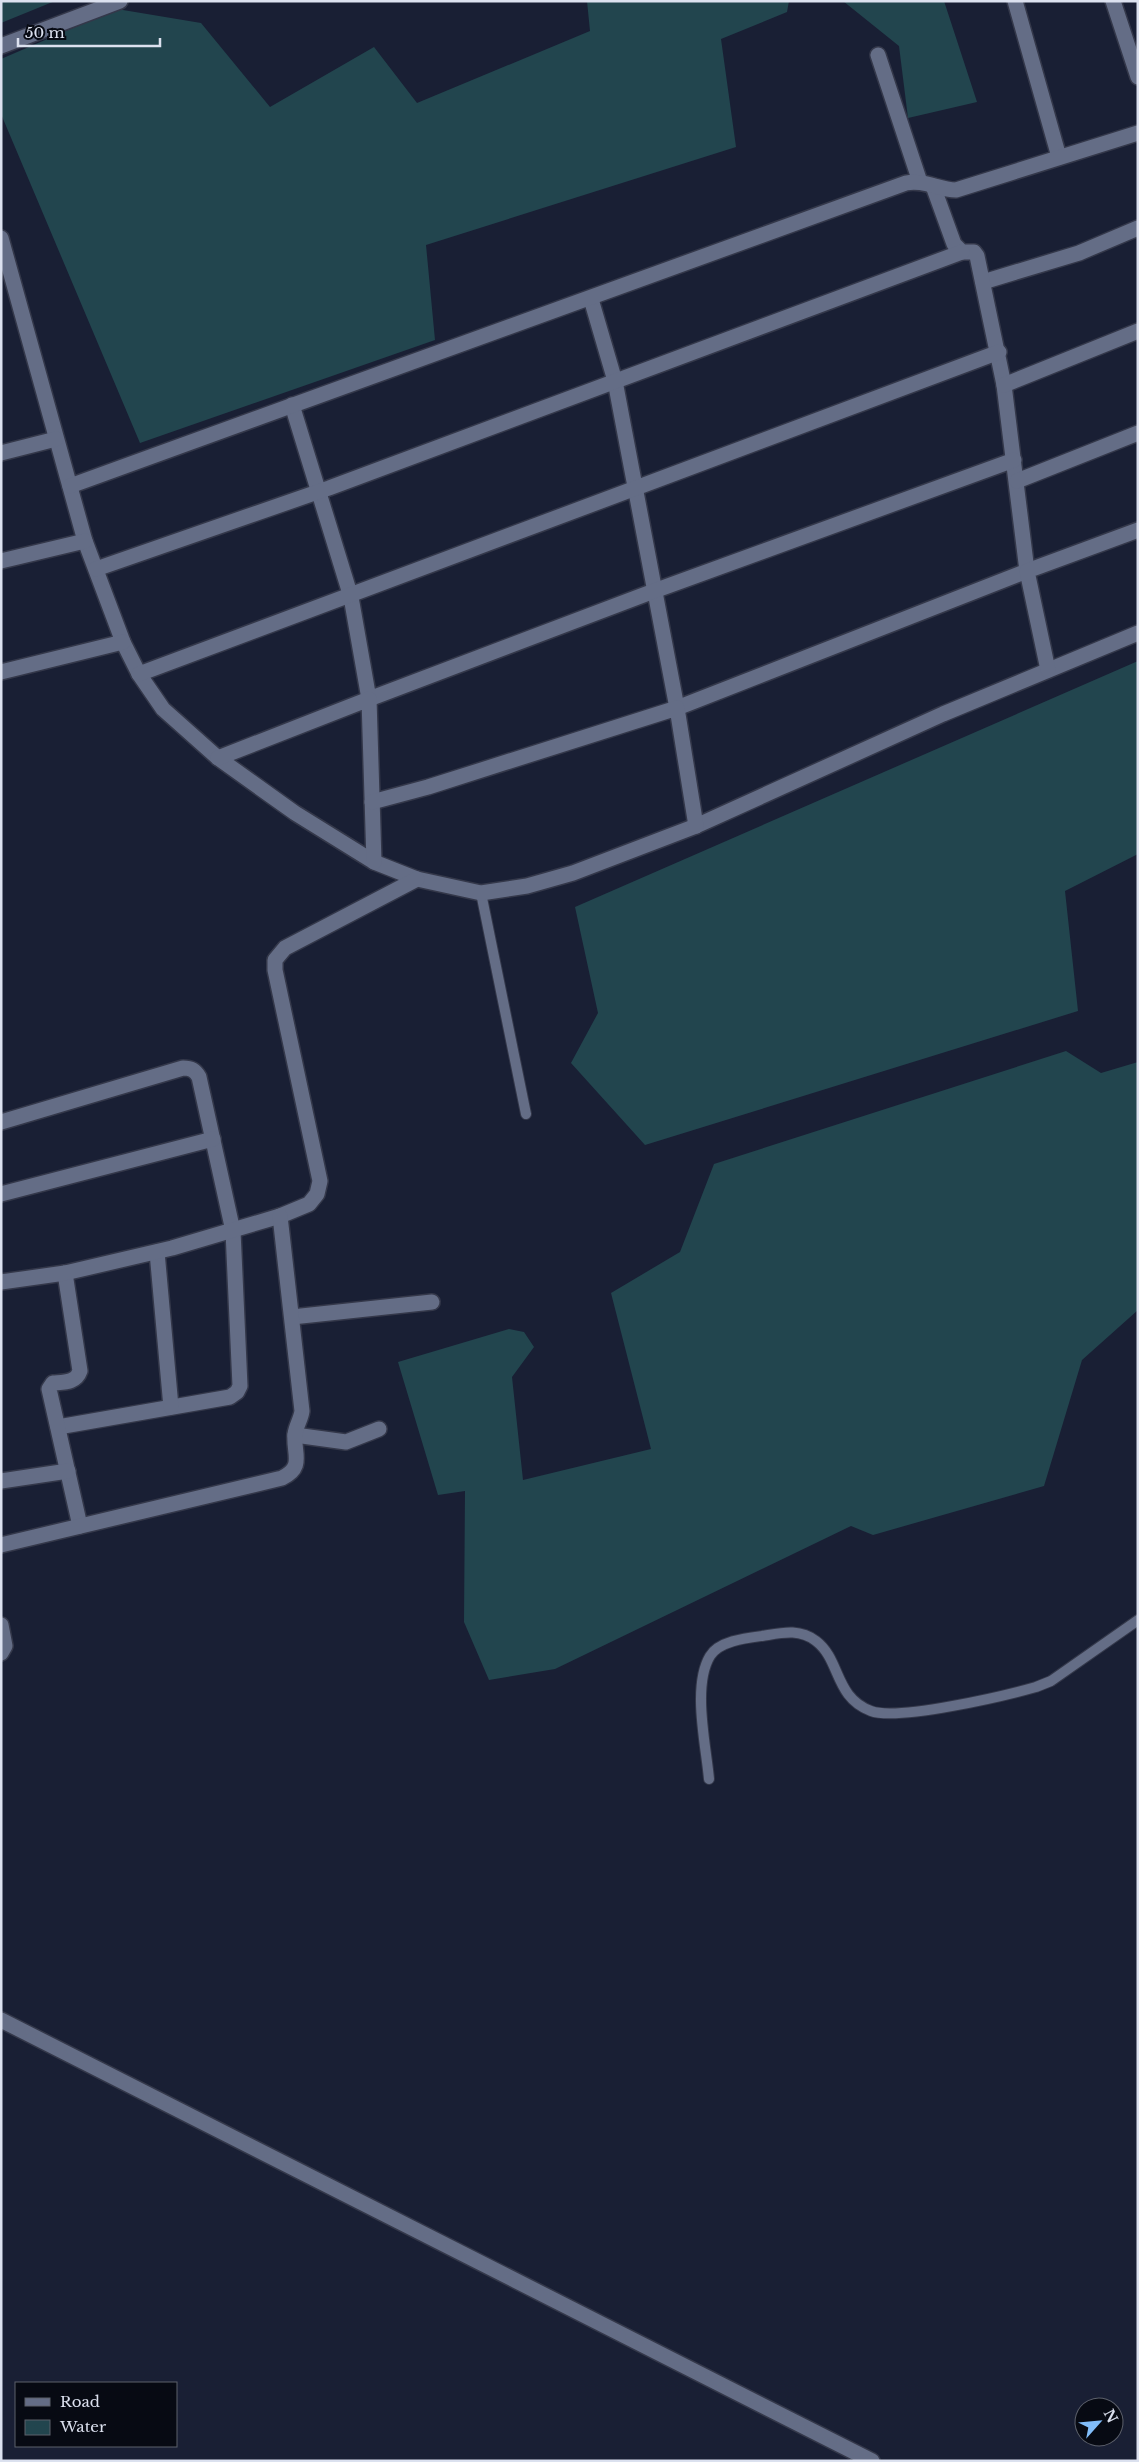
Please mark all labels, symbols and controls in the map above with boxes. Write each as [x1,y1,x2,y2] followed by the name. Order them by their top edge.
[18,15,160,47] scale bar
[25,23,65,42] text: 50 m
[15,2382,178,2447] legend
[60,2392,100,2411] text: Road
[1074,2397,1124,2447] north arrow
[1100,2406,1122,2426] text: N
[59,2417,107,2436] text: Water

